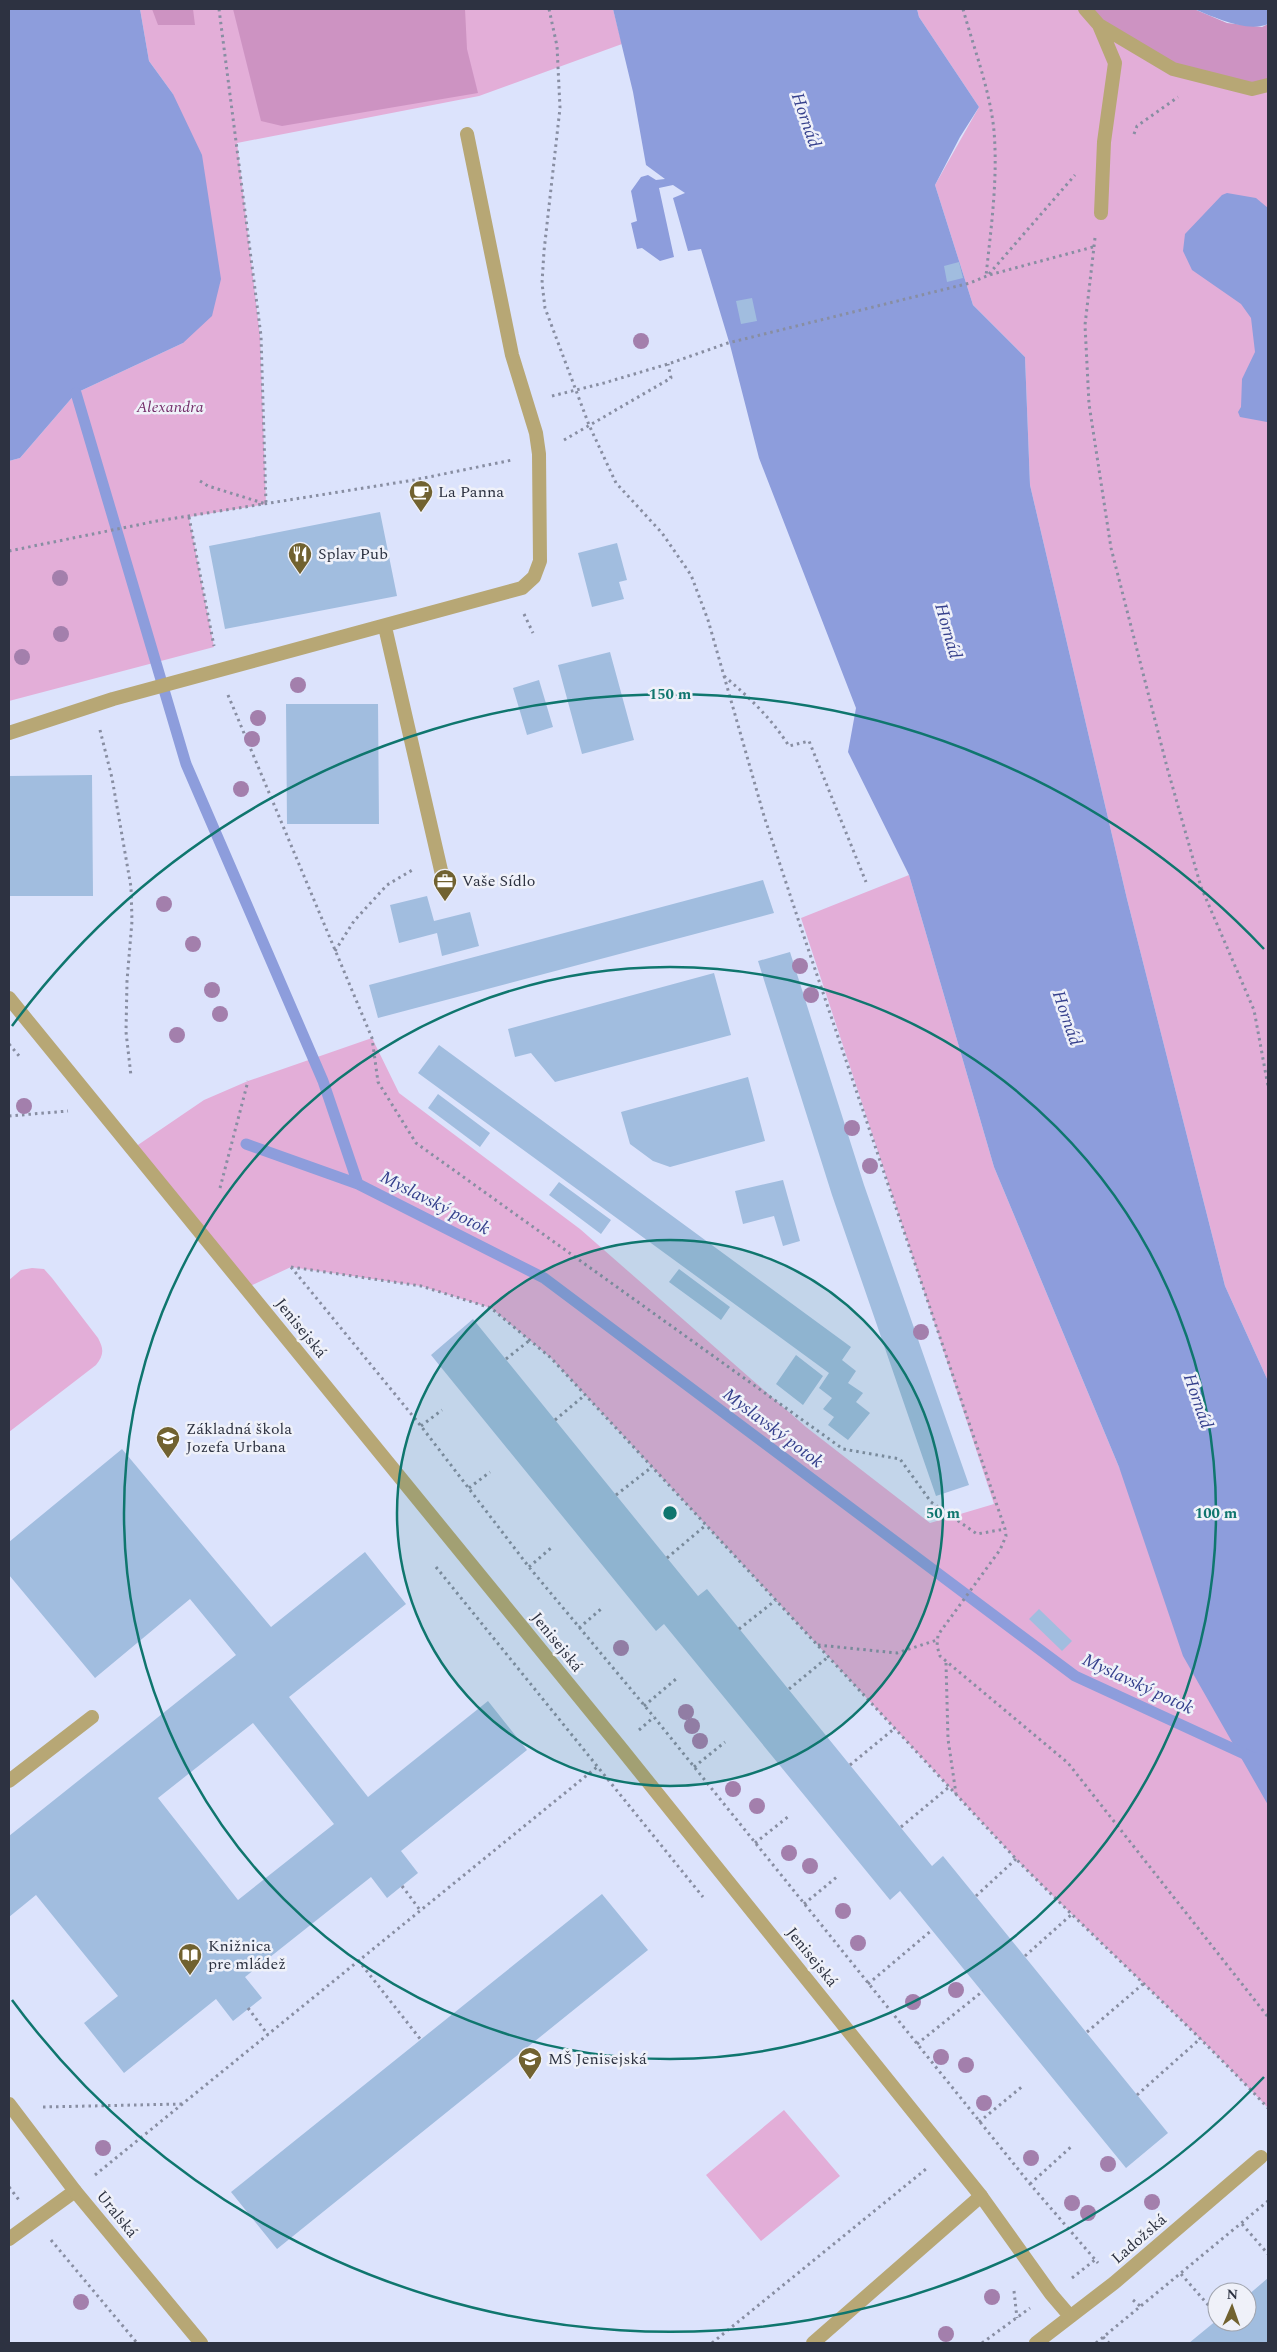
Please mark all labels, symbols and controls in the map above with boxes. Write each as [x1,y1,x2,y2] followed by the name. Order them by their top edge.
[784,89,828,151] water label: Hornád
[135,395,204,419] park label: Alexandra
[408,479,434,513] cafe icon: La Panna
[438,480,504,504] place label: La Panna
[287,541,313,575] restaurant icon: Splav Pub
[318,542,388,566] place label: Splav Pub
[927,600,969,662] water label: Hornád
[649,683,692,706] text: 150 m
[432,868,458,902] office icon: Vaše Sídlo
[462,869,535,893] place label: Vaše Sídlo
[1045,987,1089,1049] water label: Hornád
[375,1164,495,1243] water label: Myslavský potok
[269,1293,333,1363] street label: Jenisejská
[1176,1370,1220,1432] water label: Hornád
[717,1381,830,1475] water label: Myslavský potok
[186,1417,292,1459] place label: Základná škola Jozefa Urbana
[155,1425,181,1459] school or university icon: Základná škola Jozefa Urbana
[926,1502,961,1525] text: 50 m
[1195,1502,1238,1525] text: 100 m
[661,1504,679,1522] centre of rings
[525,1607,589,1677] street label: Jenisejská
[1078,1646,1199,1722] water label: Myslavský potok
[780,1922,844,1992] street label: Jenisejská
[208,1934,286,1976] place label: Knižnica pre mládež
[177,1942,203,1976] library icon: Knižnica pre mládež
[517,2046,543,2080] school or university icon: MŠ Jenisejská
[548,2047,647,2071] place label: MŠ Jenisejská
[90,2185,144,2243] street label: Uralská
[1106,2208,1172,2270] street label: Ladožská
[1207,2282,1257,2332] north arrow
[1226,2284,1239,2305] text: N

